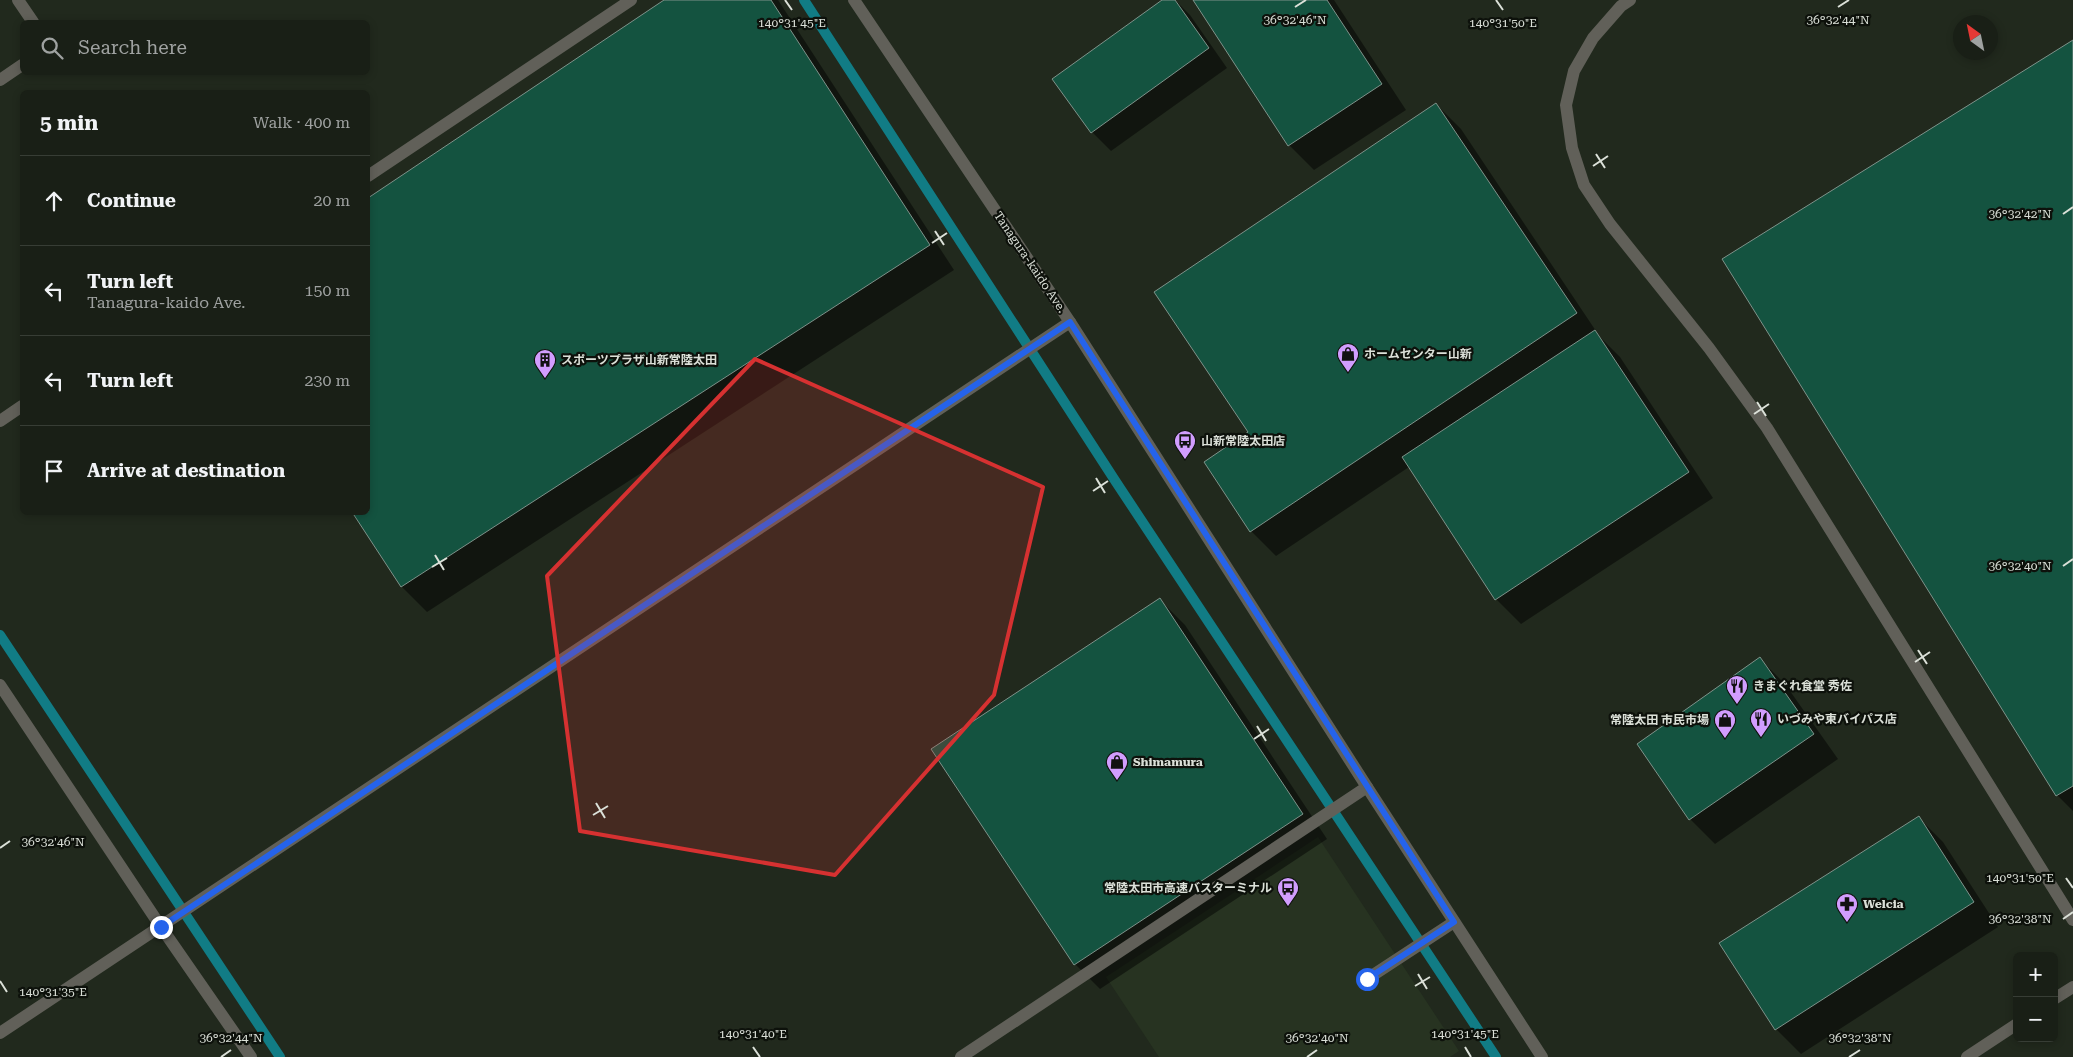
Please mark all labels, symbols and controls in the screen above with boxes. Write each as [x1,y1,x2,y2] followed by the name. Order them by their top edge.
[1263,13,1327,27] text: 36°32'46"N
[1806,13,1870,27] text: 36°32'44"N
[1953,15,1998,60] north arrow
[758,16,826,30] text: 140°31'45"E
[1469,16,1537,30] text: 140°31'50"E
[20,20,370,75] search box
[38,34,66,62] icon: search
[78,36,187,59] text: Search here
[40,111,98,135] text: 5 min
[253,113,350,132] text: Walk · 400 m
[40,187,68,215] icon: ahead
[87,189,176,212] text: Continue
[313,191,350,210] text: 20 m
[1988,207,2052,221] text: 36°32'42"N
[991,209,1069,315] street label: Tanagura-kaido Ave.
[87,270,173,293] text: Turn left
[40,277,68,305] icon: left
[304,281,350,300] text: 150 m
[87,293,245,312] text: Tanagura-kaido Ave.
[1336,342,1360,373] shop icon: ホームセンター山新
[1364,347,1472,361] place label: ホームセンター山新
[533,348,557,379] building icon: スポーツプラザ山新常陸太田
[561,353,717,367] place label: スポーツプラザ山新常陸太田
[40,367,68,395] icon: left
[87,369,173,392] text: Turn left
[304,371,350,390] text: 230 m
[1173,429,1197,460] bus stop icon: 山新常陸太田店
[1201,434,1285,448] place label: 山新常陸太田店
[40,457,68,485] icon: arrive
[87,459,285,482] text: Arrive at destination
[1988,559,2052,573] text: 36°32'40"N
[1725,674,1749,705] restaurant icon: きまぐれ食堂 秀佐
[1753,679,1852,693] place label: きまぐれ食堂 秀佐
[1749,707,1773,738] restaurant icon: いづみや東バイパス店
[1713,708,1737,739] shop icon: 常陸太田 市民市場
[1777,712,1897,726] place label: いづみや東バイパス店
[1610,713,1709,727] place label: 常陸太田 市民市場
[1105,750,1129,781] shop icon: Shimamura
[1133,755,1203,769] place label: Shimamura
[21,835,85,849] text: 36°32'46"N
[1986,871,2054,885] text: 140°31'50"E
[1276,876,1300,907] bus stop icon: 常陸太田市高速バスターミナル
[1104,881,1272,895] place label: 常陸太田市高速バスターミナル
[1835,892,1859,923] pharmacy icon: Welcia
[1863,897,1904,911] place label: Welcia
[1988,912,2052,926] text: 36°32'38"N
[150,916,173,939] route end
[2013,952,2058,1042] map controls
[2013,952,2058,997] button: +
[1356,968,1379,991] route start
[19,985,87,999] text: 140°31'35"E
[2013,997,2058,1042] button: −
[719,1027,787,1041] text: 140°31'40"E
[1431,1027,1499,1041] text: 140°31'45"E
[199,1031,263,1045] text: 36°32'44"N
[1285,1031,1349,1045] text: 36°32'40"N
[1828,1031,1892,1045] text: 36°32'38"N

